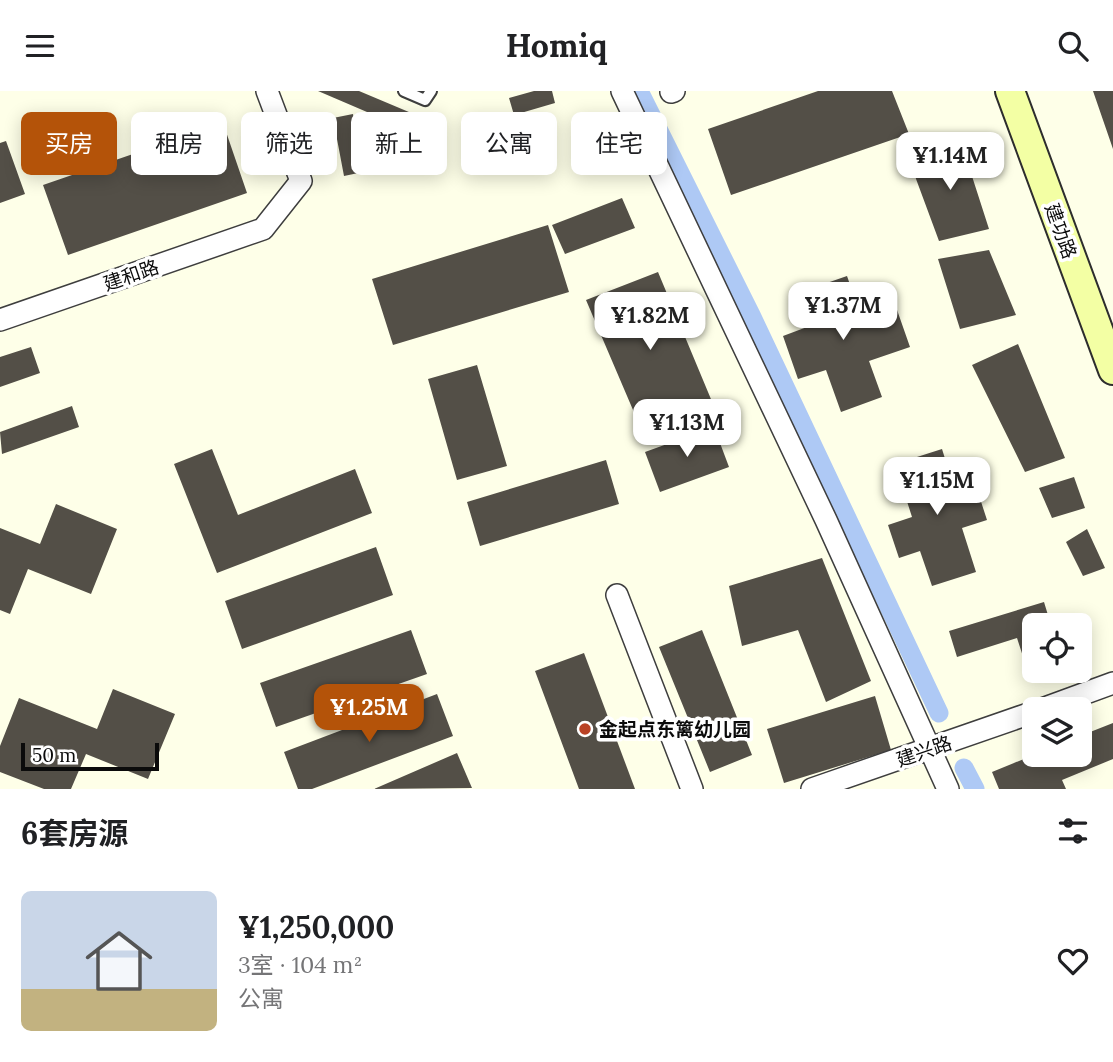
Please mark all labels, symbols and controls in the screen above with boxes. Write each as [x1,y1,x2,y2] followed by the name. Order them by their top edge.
[506,25,607,66] text: Homiq
[21,27,59,65] icon: menu
[1054,27,1092,65] icon: search
[21,112,117,175] chip: 买房
[131,112,227,175] chip: 租房
[241,112,337,175] chip: 筛选
[351,112,447,175] chip: 新上
[461,112,557,175] chip: 公寓
[571,112,667,175] chip: 住宅
[893,133,1007,192] pin: ¥1.14M
[912,140,988,169] text: ¥1.14M
[1040,200,1082,262] street label: 建功路
[100,254,162,296] street label: 建和路
[786,282,900,342] pin: ¥1.37M
[804,290,882,319] text: ¥1.37M
[593,293,707,352] pin: ¥1.82M
[610,300,690,329] text: ¥1.82M
[630,399,744,459] pin: ¥1.13M
[649,407,725,436] text: ¥1.13M
[880,457,994,517] pin: ¥1.15M
[899,465,975,494] text: ¥1.15M
[1022,613,1092,767] map controls
[1022,613,1092,683] button: locate
[312,685,426,744] pin: ¥1.25M
[330,692,408,721] text: ¥1.25M
[1022,697,1092,767] button: layers
[599,717,751,741] place label: 金起点东篱幼儿园
[577,721,593,737] marker: 金起点东篱幼儿园
[893,730,955,772] street label: 建兴路
[21,740,159,772] scale bar
[32,743,76,767] text: 50 m
[1054,812,1092,850] icon: filters
[21,814,128,852] text: 6套房源
[238,908,394,946] text: ¥1,250,000
[77,919,161,1003] icon: home
[1054,942,1092,980] icon: heart
[238,950,362,979] text: 3室 · 104 m²
[238,984,284,1013] text: 公寓

